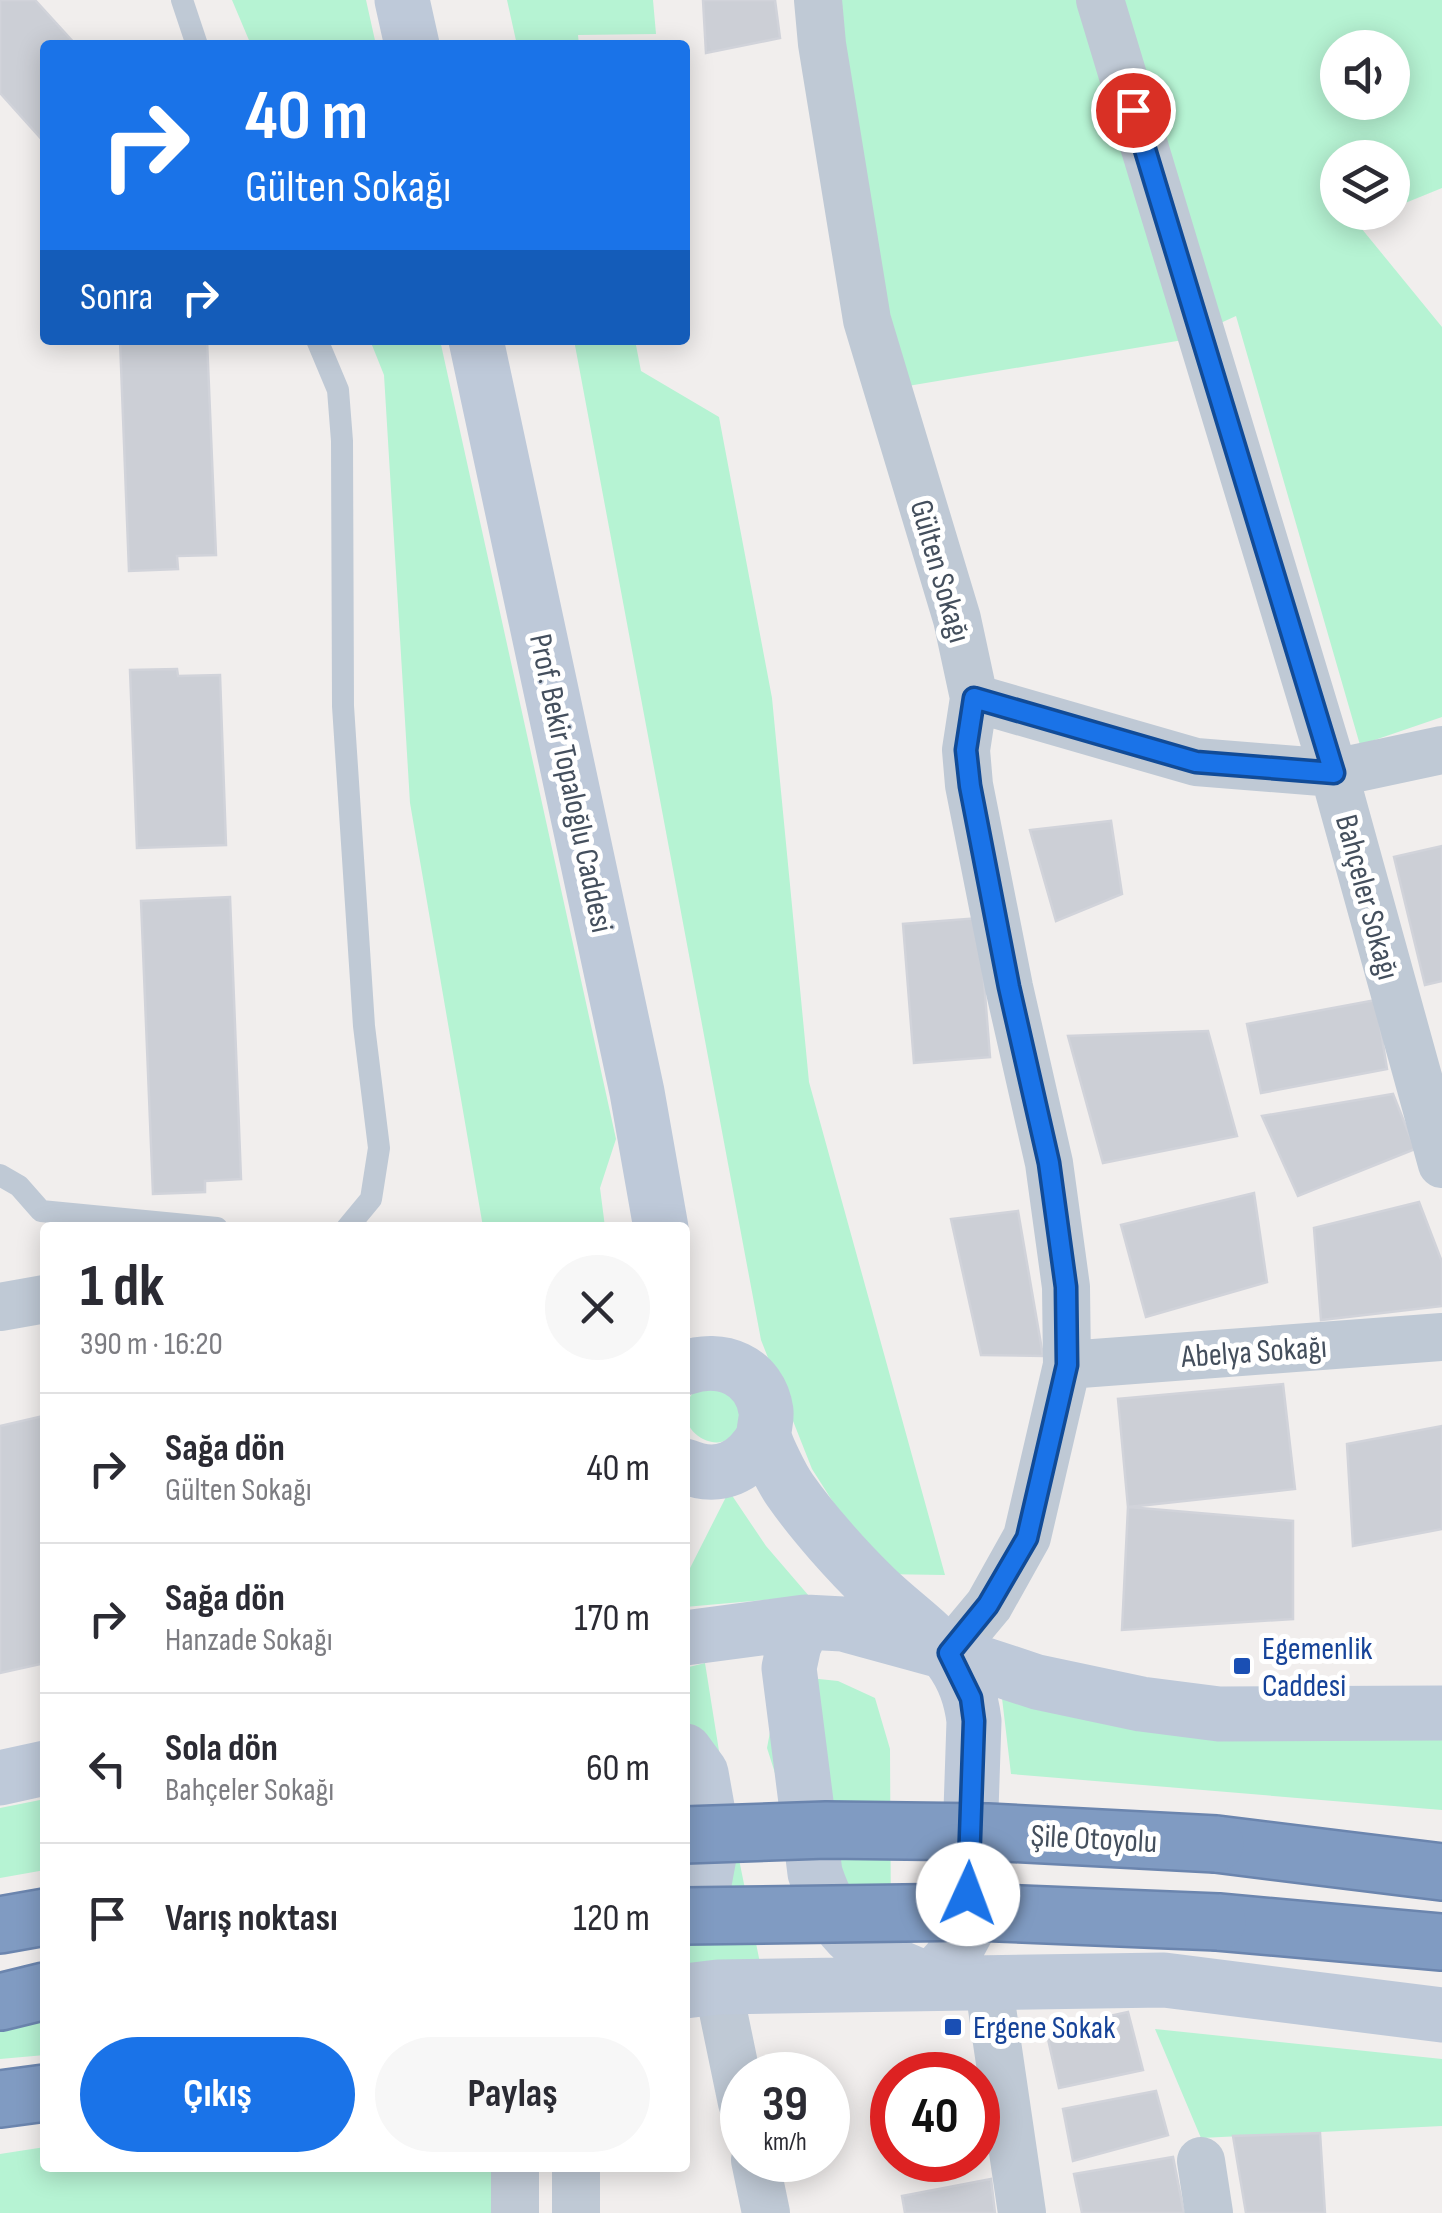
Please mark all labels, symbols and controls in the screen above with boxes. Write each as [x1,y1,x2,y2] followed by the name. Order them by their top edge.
[1320,30,1410,230] map controls
[1320,30,1410,120] button: sound
[1091,68,1176,153] pin
[245,75,368,159] text: 40 m
[80,80,210,210] icon: right
[1106,83,1161,138] icon: arrive
[1320,140,1410,230] button: layers
[245,160,451,215] text: Gülten Sokağı
[173,270,228,325] icon: right
[80,275,153,320] text: Sonra
[901,495,979,647] street label: Gülten Sokağı
[520,631,621,936] street label: Prof. Bekir Topaloğlu Caddesi
[1326,811,1407,984] street label: Bahçeler Sokağı
[80,1251,164,1323] text: 1 dk
[545,1255,650,1360] button: close
[80,1325,223,1364] text: 390 m · 16:20
[1179,1328,1328,1377] street label: Abelya Sokağı
[165,1426,285,1471] text: Sağa dön
[80,1441,135,1496] icon: right
[587,1446,650,1491] text: 40 m
[165,1471,312,1510] text: Gülten Sokağı
[165,1576,285,1621] text: Sağa dön
[80,1591,135,1646] icon: right
[574,1596,650,1641] text: 170 m
[165,1621,333,1660] text: Hanzade Sokağı
[1262,1630,1373,1706] place label: Egemenlik Caddesi
[1231,1655,1253,1677] marker: Egemenlik Caddesi
[165,1726,278,1771] text: Sola dön
[80,1741,135,1796] icon: left
[586,1746,650,1791] text: 60 m
[165,1771,334,1810] text: Bahçeler Sokağı
[1030,1817,1158,1862] street label: Şile Otoyolu
[916,1842,1020,1946] position arrow
[80,1891,135,1946] icon: arrive
[165,1896,338,1941] text: Varış noktası
[573,1896,650,1941] text: 120 m
[973,2009,1115,2048] place label: Ergene Sokak
[942,2016,964,2038] marker: Ergene Sokak
[80,2037,355,2152] button: Çıkış
[375,2037,650,2152] button: Paylaş
[870,2052,1000,2182] speed limit sign: 40
[762,2075,808,2135] text: 39
[763,2127,807,2158] text: km/h

